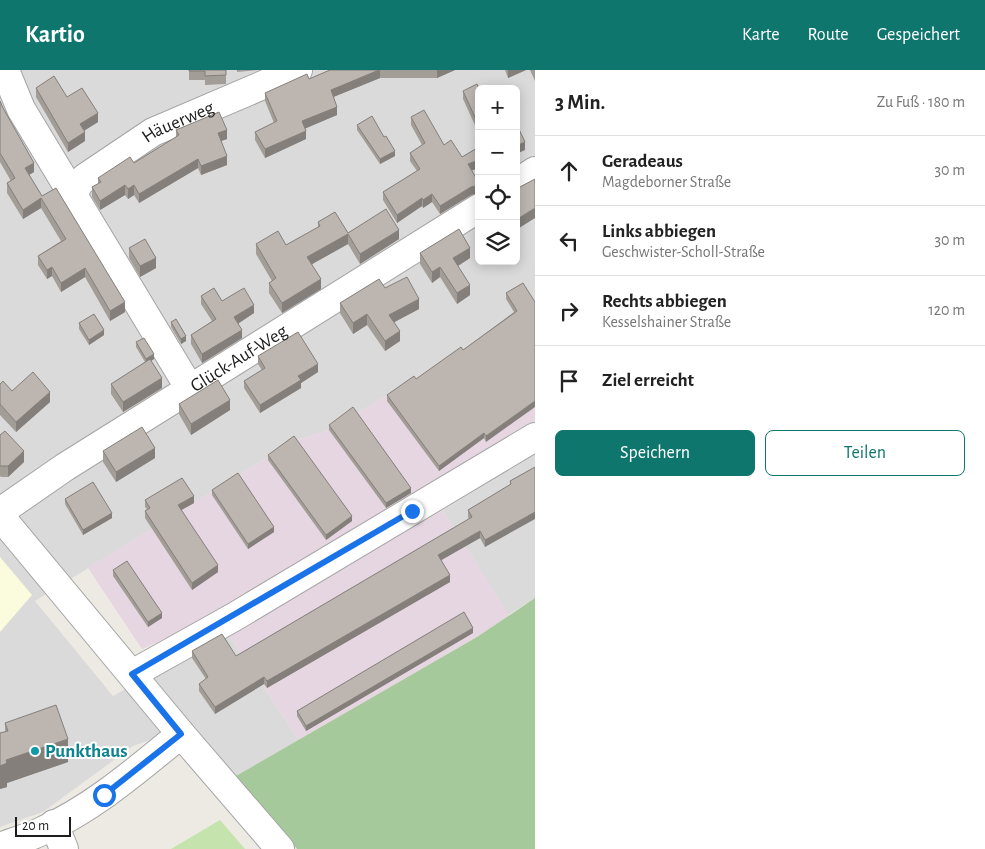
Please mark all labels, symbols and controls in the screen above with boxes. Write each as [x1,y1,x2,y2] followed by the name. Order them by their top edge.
[25,23,85,47] text: Kartio
[742,26,779,44] text: Karte
[807,26,849,44] text: Route
[877,26,960,44] text: Gespeichert
[475,85,520,265] map controls
[475,85,520,130] button: +
[555,92,605,113] text: 3 Min.
[877,94,965,110] text: Zu Fuß · 180 m
[138,97,217,146] street label: Häuerweg
[475,130,520,175] button: −
[602,152,683,171] text: Geradeaus
[555,157,583,185] icon: ahead
[935,162,965,178] text: 30 m
[602,174,731,190] text: Magdeborner Straße
[475,175,520,220] button: locate
[475,220,520,265] button: layers
[602,222,716,241] text: Links abbiegen
[555,227,583,255] icon: left
[935,232,965,248] text: 30 m
[602,244,765,260] text: Geschwister-Scholl-Straße
[602,292,727,311] text: Rechts abbiegen
[555,297,583,325] icon: right
[928,302,965,318] text: 120 m
[602,314,731,330] text: Kesselshainer Straße
[187,321,291,396] street label: Glück-Auf-Weg
[555,367,583,395] icon: arrive
[602,371,694,390] text: Ziel erreicht
[555,430,755,476] button: Speichern
[765,430,965,476] button: Teilen
[401,500,424,523] route end
[45,742,128,761] place label: Punkthaus
[29,745,41,757] marker: Punkthaus
[93,784,116,807] route start
[15,814,71,837] scale bar
[22,819,49,833] text: 20 m

